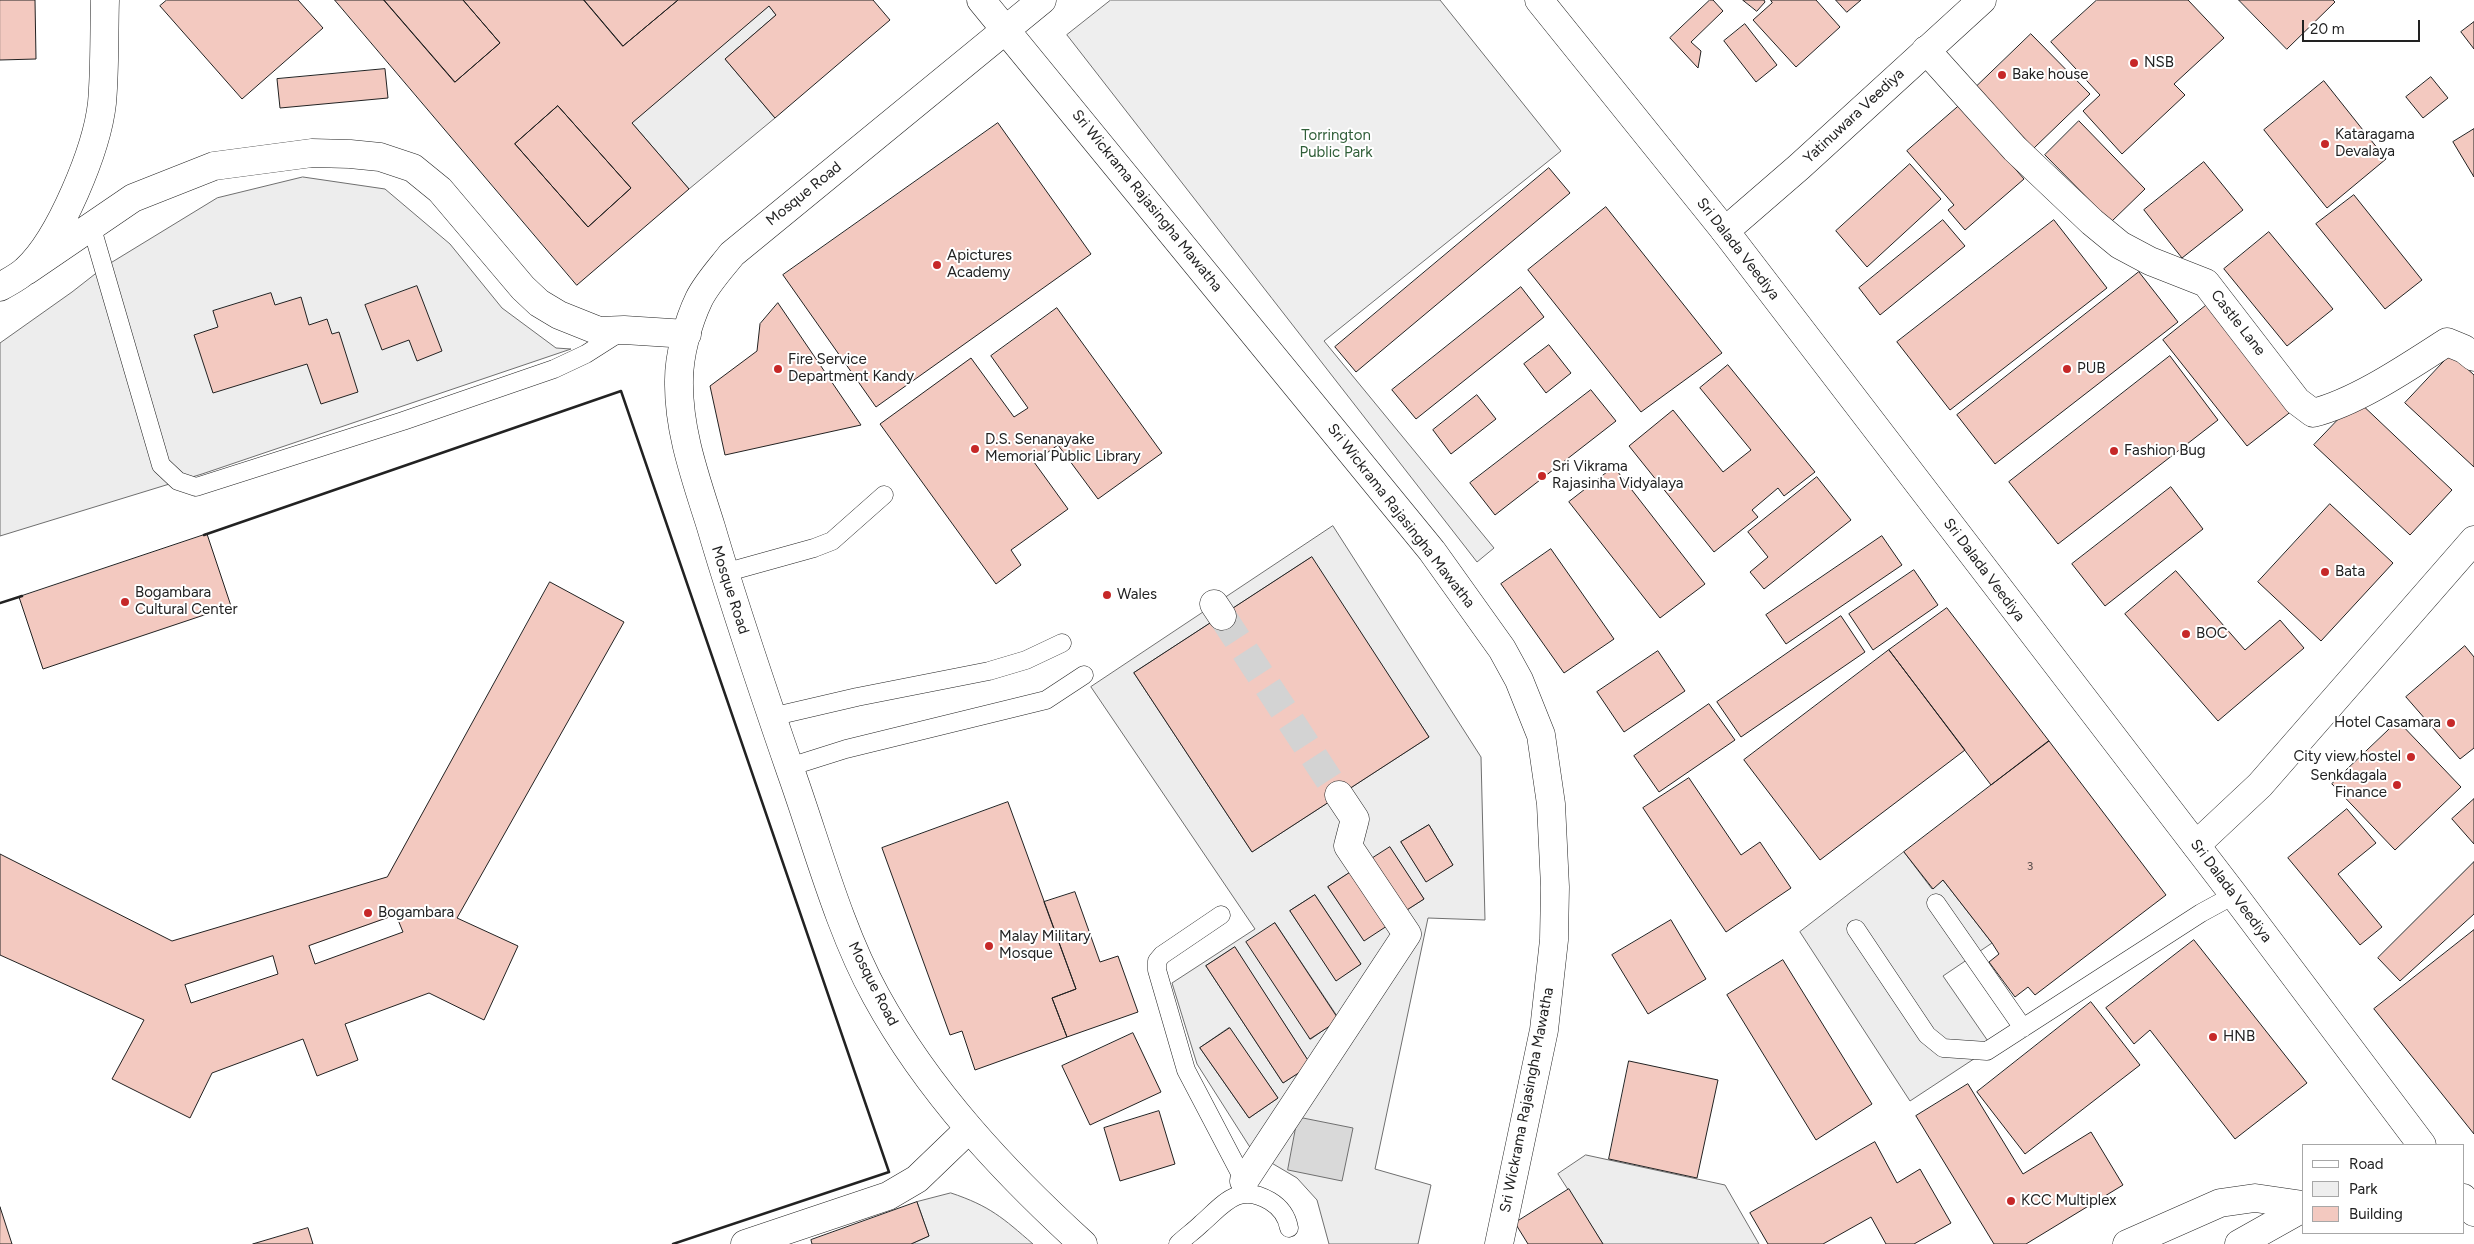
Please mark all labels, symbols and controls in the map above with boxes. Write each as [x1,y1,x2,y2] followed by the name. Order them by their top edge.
[2304,10,2422,42] scale bar
[2310,20,2344,38] text: 20 m
[2144,54,2174,72] place label: NSB
[2128,57,2140,69] marker: NSB
[1800,65,1908,167] street label: Yatinuwara Veediya
[2012,66,2088,84] place label: Bake house
[1996,69,2008,81] marker: Bake house
[1068,106,1226,296] street label: Sri Wickrama Rajasingha Mawatha
[2335,126,2415,161] place label: Kataragama Devalaya
[1300,127,1372,162] park label: Torrington Public Park
[2319,138,2331,150] marker: Kataragama Devalaya
[763,158,845,230] street label: Mosque Road
[1693,194,1783,304] street label: Sri Dalada Veediya
[947,247,1012,282] place label: Apictures Academy
[931,259,943,271] marker: Apictures Academy
[2207,287,2269,359] street label: Castle Lane
[788,351,914,386] place label: Fire Service Department Kandy
[2077,360,2105,378] place label: PUB
[772,363,784,375] marker: Fire Service Department Kandy
[2061,363,2073,375] marker: PUB
[1323,420,1479,612] street label: Sri Wickrama Rajasingha Mawatha
[985,431,1141,466] place label: D.S. Senanayake Memorial Public Library
[2124,442,2206,460] place label: Fashion Bug
[969,443,981,455] marker: D.S. Senanayake Memorial Public Library
[2108,445,2120,457] marker: Fashion Bug
[1552,458,1684,493] place label: Sri Vikrama Rajasinha Vidyalaya
[1536,470,1548,482] marker: Sri Vikrama Rajasinha Vidyalaya
[1939,515,2029,625] street label: Sri Dalada Veediya
[707,544,753,636] street label: Mosque Road
[2335,563,2365,581] place label: Bata
[2319,566,2331,578] marker: Bata
[135,584,238,619] place label: Bogambara Cultural Center
[1117,586,1157,604] place label: Wales
[1101,589,1113,601] marker: Wales
[119,596,131,608] marker: Bogambara Cultural Center
[2196,625,2228,643] place label: BOC
[2180,628,2192,640] marker: BOC
[2334,714,2441,732] place label: Hotel Casamara
[2445,717,2457,729] marker: Hotel Casamara
[2294,748,2401,766] place label: City view hostel
[2405,751,2417,763] marker: City view hostel
[2310,767,2387,802] place label: Senkdagala Finance
[2391,779,2403,791] marker: Senkdagala Finance
[2186,836,2276,946] street label: Sri Dalada Veediya
[2027,859,2033,873] house number: 3
[378,904,454,922] place label: Bogambara
[362,907,374,919] marker: Bogambara
[999,928,1091,963] place label: Malay Military Mosque
[844,939,902,1029] street label: Mosque Road
[983,940,995,952] marker: Malay Military Mosque
[1496,986,1558,1214] street label: Sri Wickrama Rajasingha Mawatha
[2223,1028,2255,1046] place label: HNB
[2207,1031,2219,1043] marker: HNB
[2302,1144,2464,1234] legend
[2349,1155,2384,1173] text: Road
[2349,1180,2378,1198] text: Park
[2021,1192,2116,1210] place label: KCC Multiplex
[2005,1195,2017,1207] marker: KCC Multiplex
[2349,1205,2403,1223] text: Building

